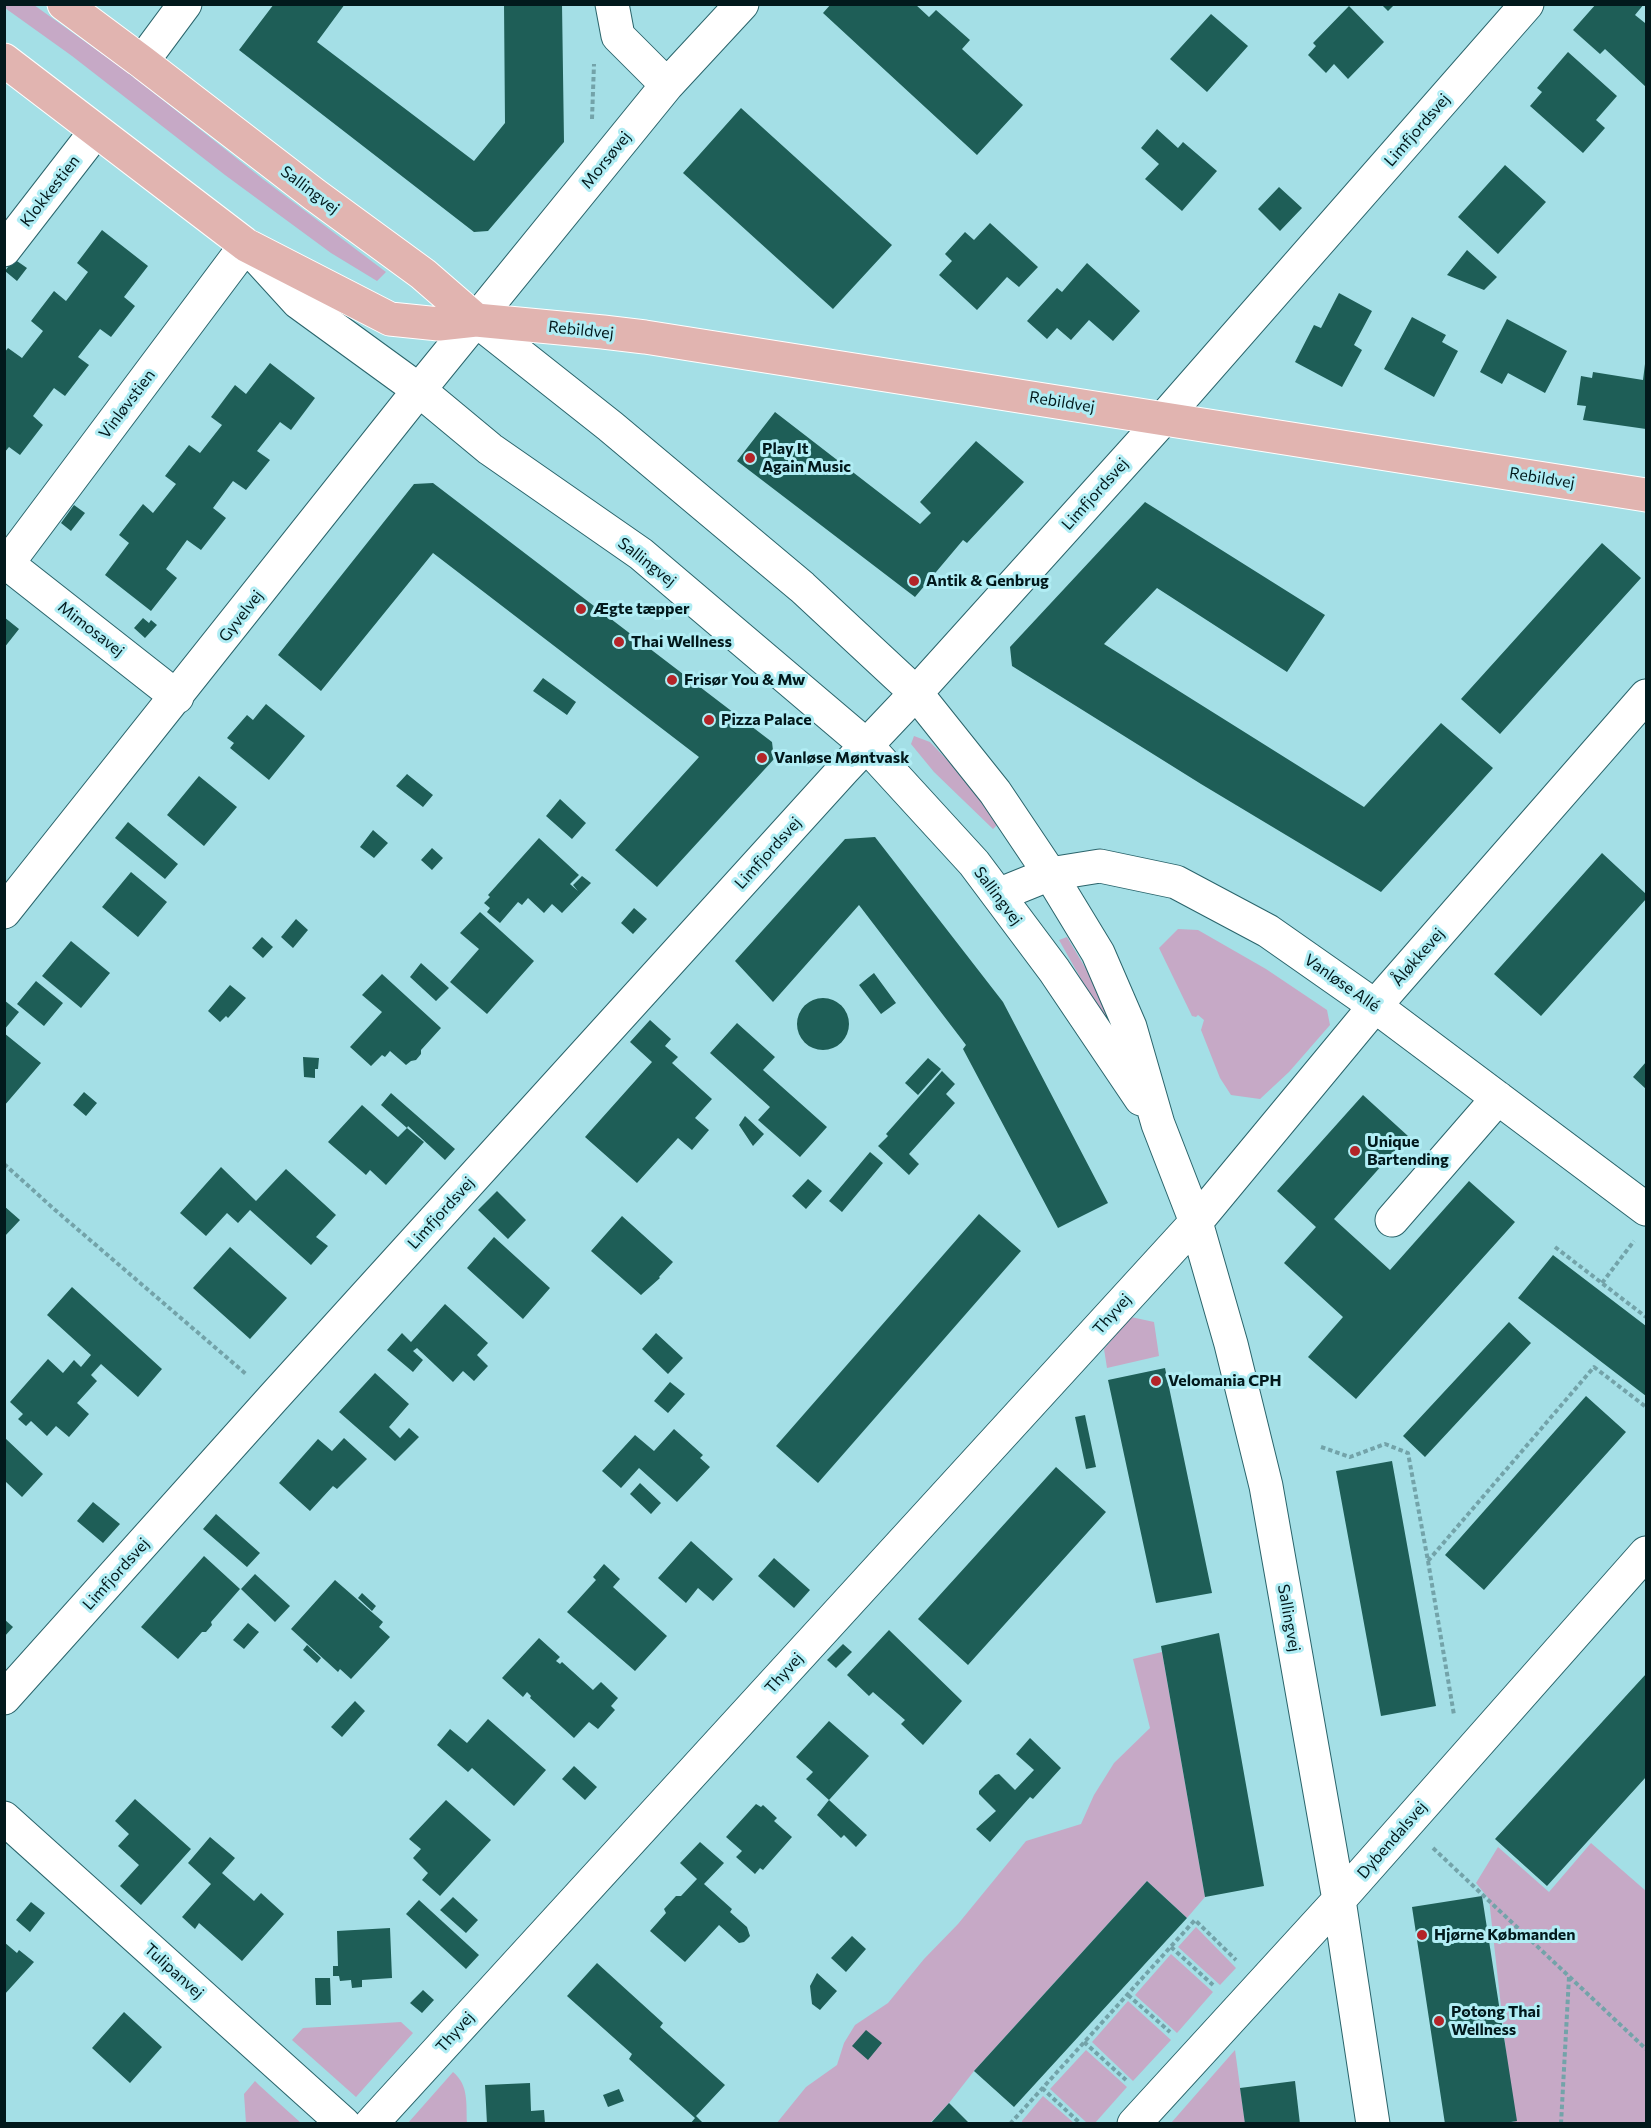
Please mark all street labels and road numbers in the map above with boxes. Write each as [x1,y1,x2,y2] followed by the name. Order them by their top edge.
[1380,90,1454,170] street label: Limfjordsvej
[577,128,635,192] street label: Morsøvej
[16,151,84,231] street label: Klokkestien
[277,162,343,218] street label: Sallingvej
[547,317,615,343] street label: Rebildvej
[95,366,159,442] street label: Vinløvstien
[1028,387,1096,417] street label: Rebildvej
[1058,454,1132,534] street label: Limfjordsvej
[1508,463,1576,493] street label: Rebildvej
[614,533,680,591] street label: Sallingvej
[215,586,267,646] street label: Gyvelvej
[54,597,128,661] street label: Mimosavej
[731,813,805,893] street label: Limfjordsvej
[970,863,1026,929] street label: Sallingvej
[1388,924,1448,990] street label: Åløkkevej
[1301,950,1383,1016] street label: Vanløse Allé
[404,1173,478,1253] street label: Limfjordsvej
[1089,1290,1135,1338] street label: Thyvej
[79,1534,153,1614] street label: Limfjordsvej
[1274,1583,1304,1653] street label: Sallingvej
[761,1649,807,1697] street label: Thyvej
[1353,1797,1431,1883] street label: Dybendalsvej
[140,1939,208,2003] street label: Tulipanvej
[432,2008,478,2056] street label: Thyvej

